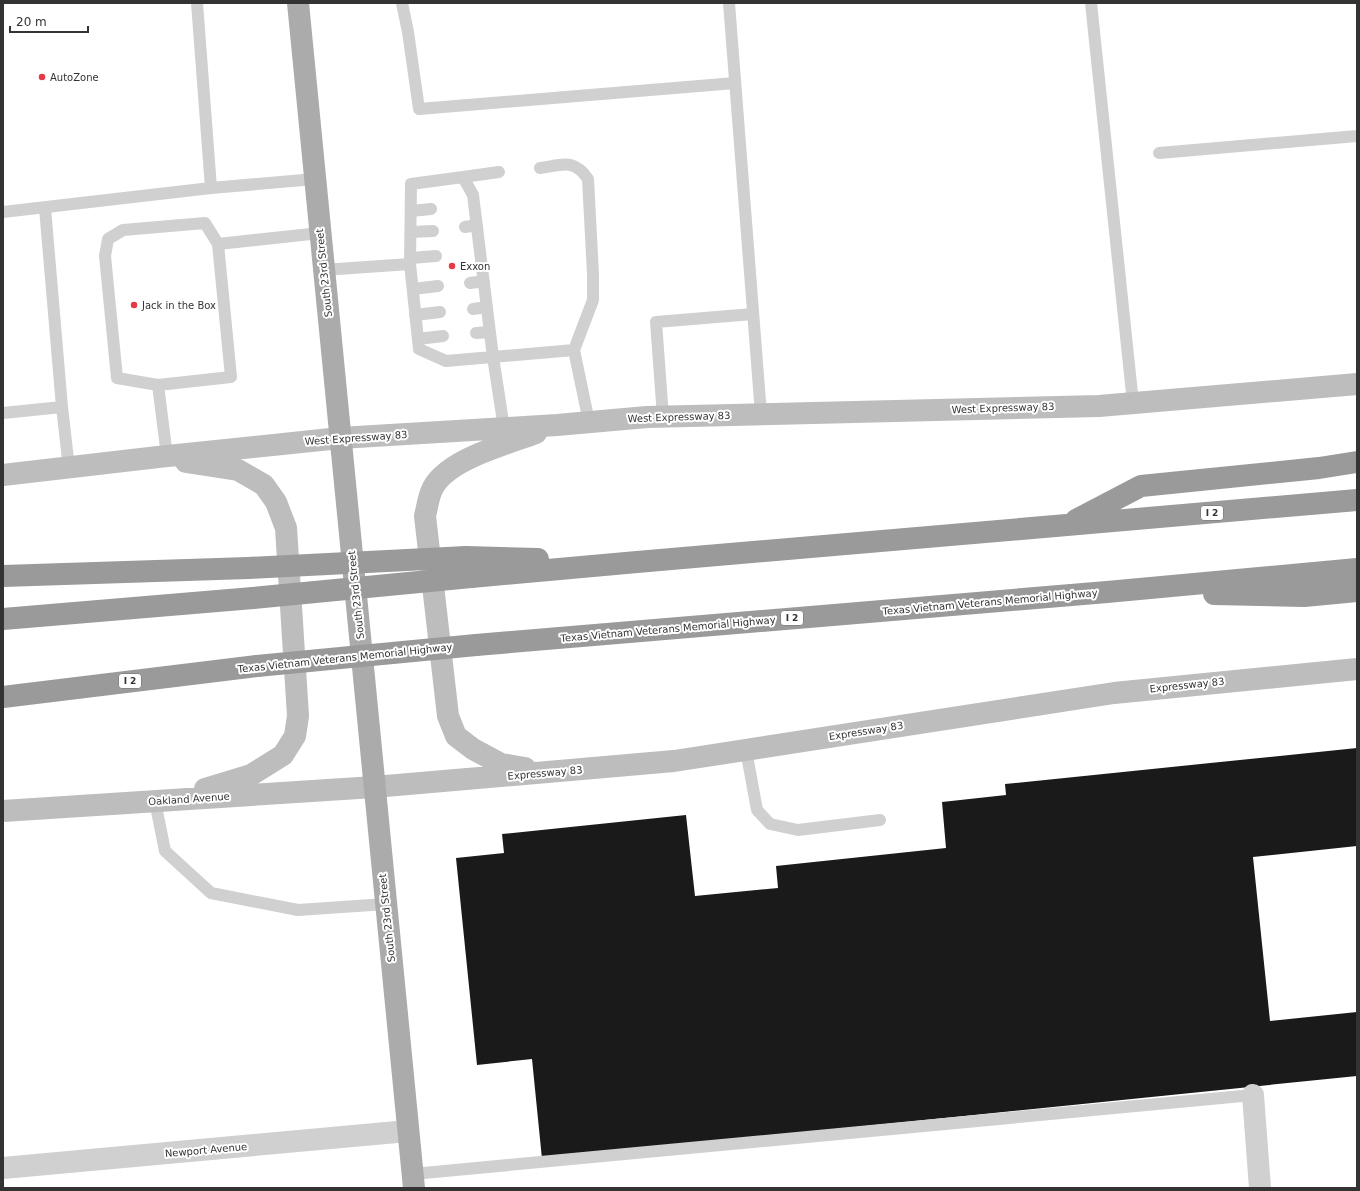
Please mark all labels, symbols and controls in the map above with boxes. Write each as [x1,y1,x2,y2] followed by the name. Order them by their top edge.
[10,8,88,34] scale bar
[16,15,47,29] text: 20 m
[37,72,47,82] marker: AutoZone
[50,72,99,83] place label: AutoZone
[314,228,334,318] street label: South 23rd Street
[447,261,457,271] marker: Exxon
[460,261,490,272] place label: Exxon
[129,300,139,310] marker: Jack in the Box
[141,300,216,311] place label: Jack in the Box
[951,401,1055,415] street label: West Expressway 83
[627,410,731,424] street label: West Expressway 83
[304,429,408,447] street label: West Expressway 83
[1201,506,1223,520] road number: I 2
[346,550,366,640] street label: South 23rd Street
[881,587,1098,617] street label: Texas Vietnam Veterans Memorial Highway
[781,611,803,625] road number: I 2
[559,614,776,644] street label: Texas Vietnam Veterans Memorial Highway
[236,641,453,675] street label: Texas Vietnam Veterans Memorial Highway
[119,674,141,688] road number: I 2
[1149,676,1225,694] street label: Expressway 83
[828,720,904,742] street label: Expressway 83
[507,764,583,782] street label: Expressway 83
[148,791,230,807] street label: Oakland Avenue
[377,873,397,963] street label: South 23rd Street
[164,1141,248,1159] street label: Newport Avenue

